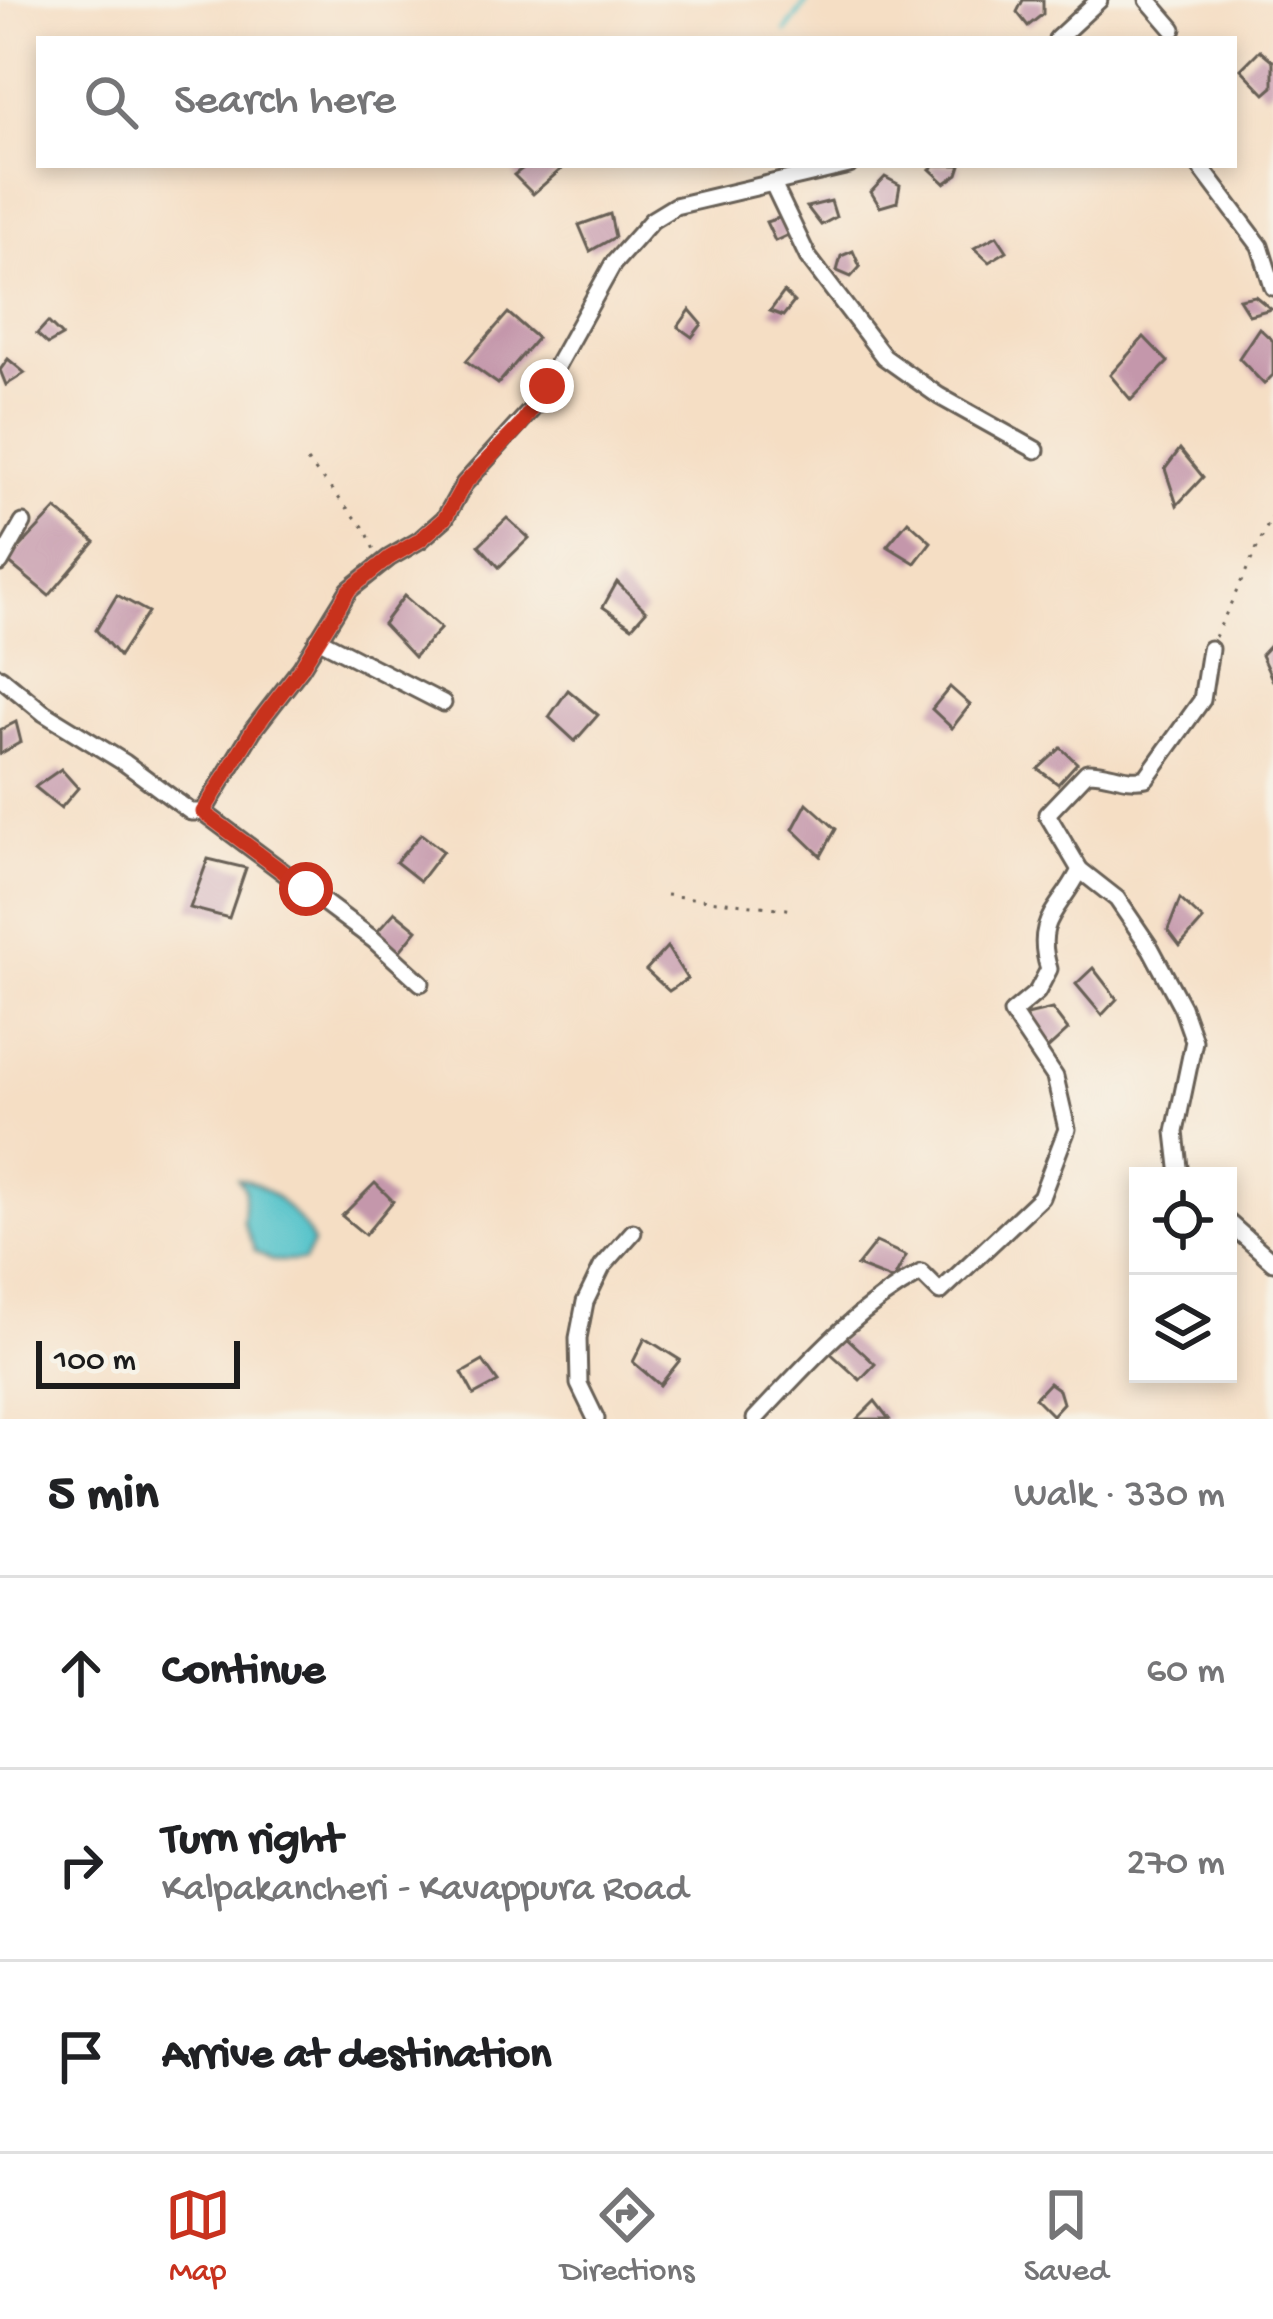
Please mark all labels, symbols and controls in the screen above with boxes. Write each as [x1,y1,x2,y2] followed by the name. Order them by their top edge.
[36,36,1237,168] search box
[78,69,144,135] icon: search
[174,76,396,129] text: Search here
[520,359,574,413] route end
[279,862,333,916] route start
[1129,1167,1237,1383] map controls
[1129,1167,1237,1275] button: locate
[1129,1275,1237,1383] button: layers
[36,1335,240,1388] scale bar
[54,1343,136,1381] text: 100 m
[48,1467,158,1527] text: 5 min
[1014,1474,1225,1520] text: Walk · 330 m
[48,1640,114,1706] icon: ahead
[162,1646,325,1699] text: Continue
[1146,1650,1225,1696] text: 60 m
[162,1815,342,1868] text: Turn right
[48,1832,114,1898] icon: right
[1127,1842,1225,1888] text: 270 m
[162,1868,688,1914] text: Kalpakancheri - Kavappura Road
[48,2024,114,2090] icon: arrive
[162,2030,551,2083] text: Arrive at destination
[165,2182,231,2292] tab: Map
[560,2182,694,2292] tab: Directions
[1024,2182,1108,2292] tab: Saved

